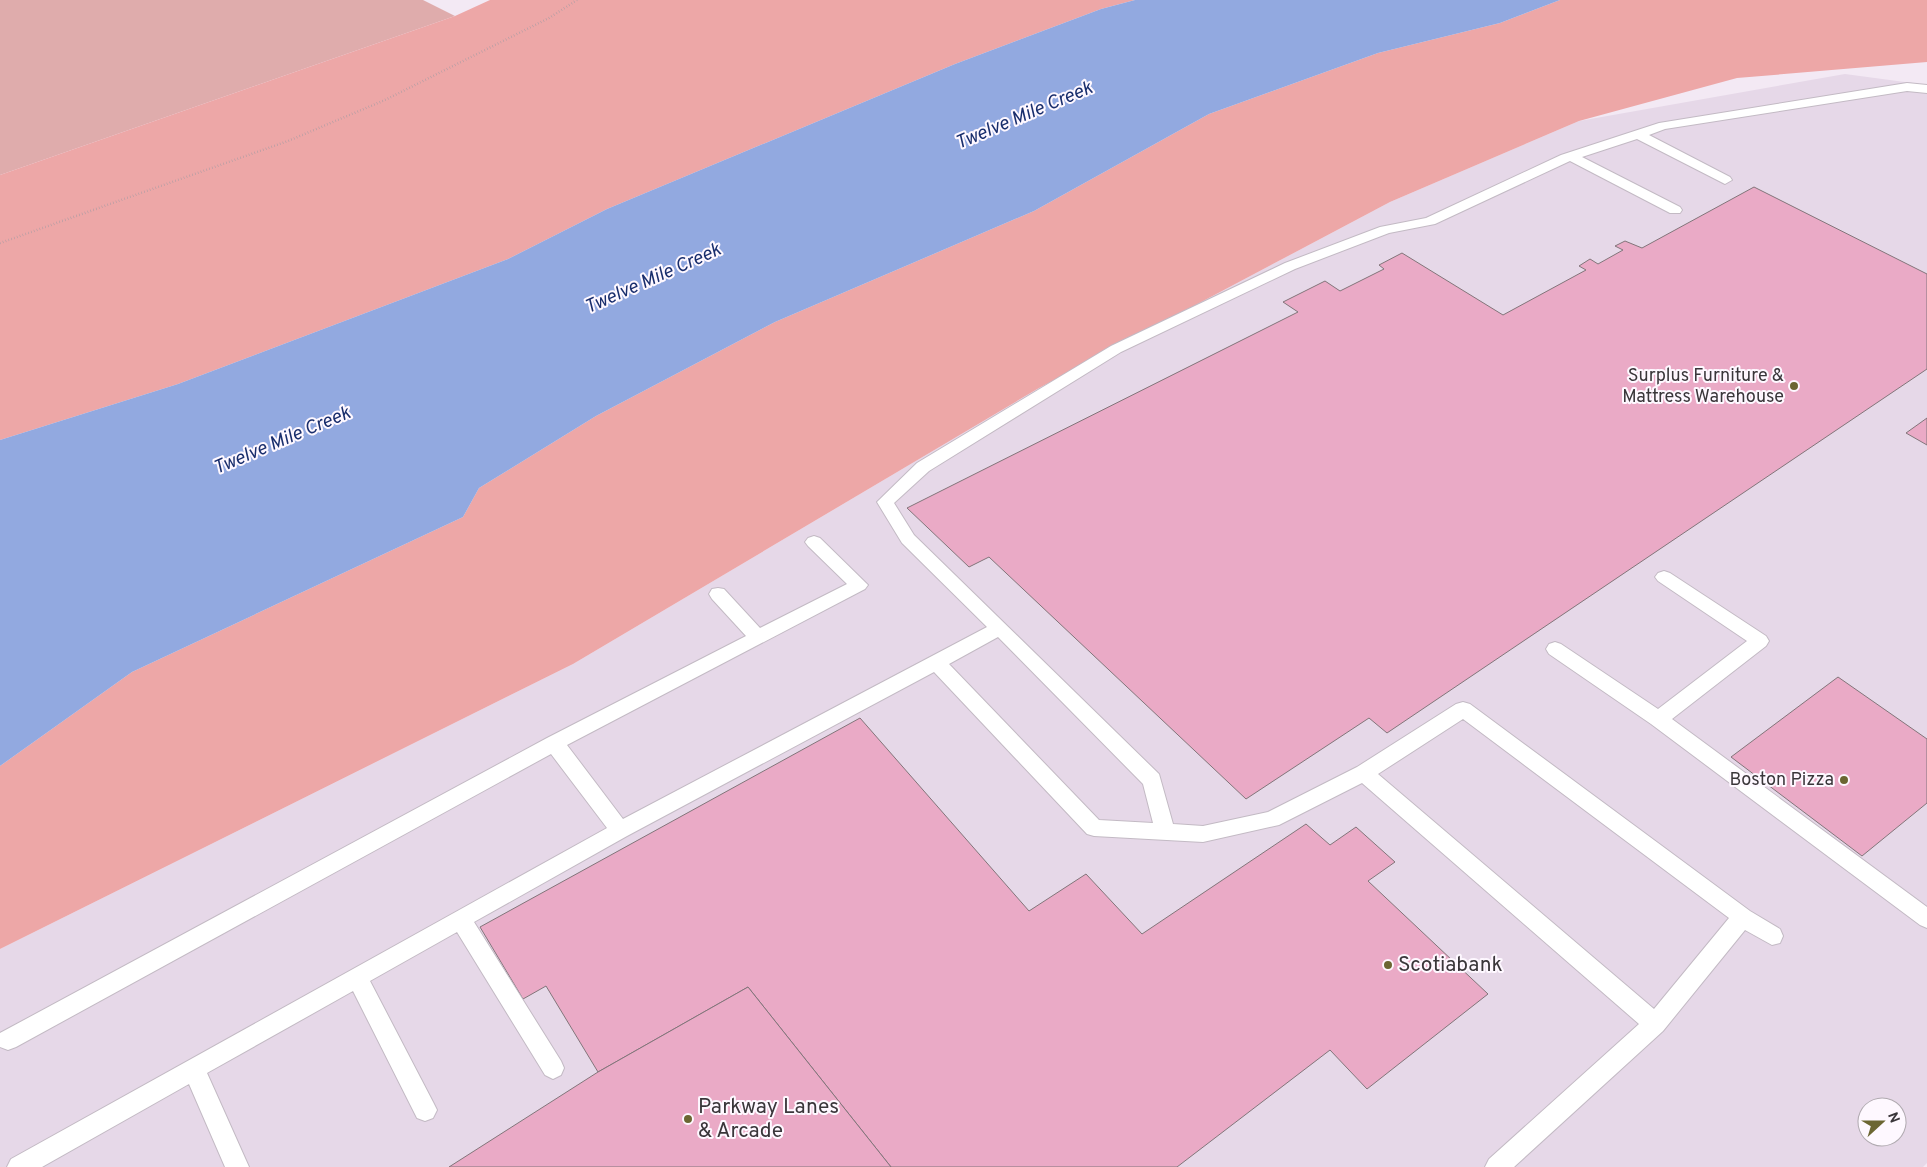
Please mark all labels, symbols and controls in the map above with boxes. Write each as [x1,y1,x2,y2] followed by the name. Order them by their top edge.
[952,76,1097,156] water label: Twelve Mile Creek
[581,238,725,320] water label: Twelve Mile Creek
[1622,365,1784,409] place label: Surplus Furniture & Mattress Warehouse
[1788,380,1800,392] marker: Surplus Furniture & Mattress Warehouse
[210,401,355,481] water label: Twelve Mile Creek
[1729,769,1834,792] place label: Boston Pizza
[1838,774,1850,786] marker: Boston Pizza
[1398,952,1503,979] place label: Scotiabank
[1382,959,1394,971] marker: Scotiabank
[698,1094,839,1145] place label: Parkway Lanes & Arcade
[1857,1097,1907,1147] north arrow
[1883,1110,1902,1126] text: N
[682,1113,694,1125] marker: Parkway Lanes & Arcade

